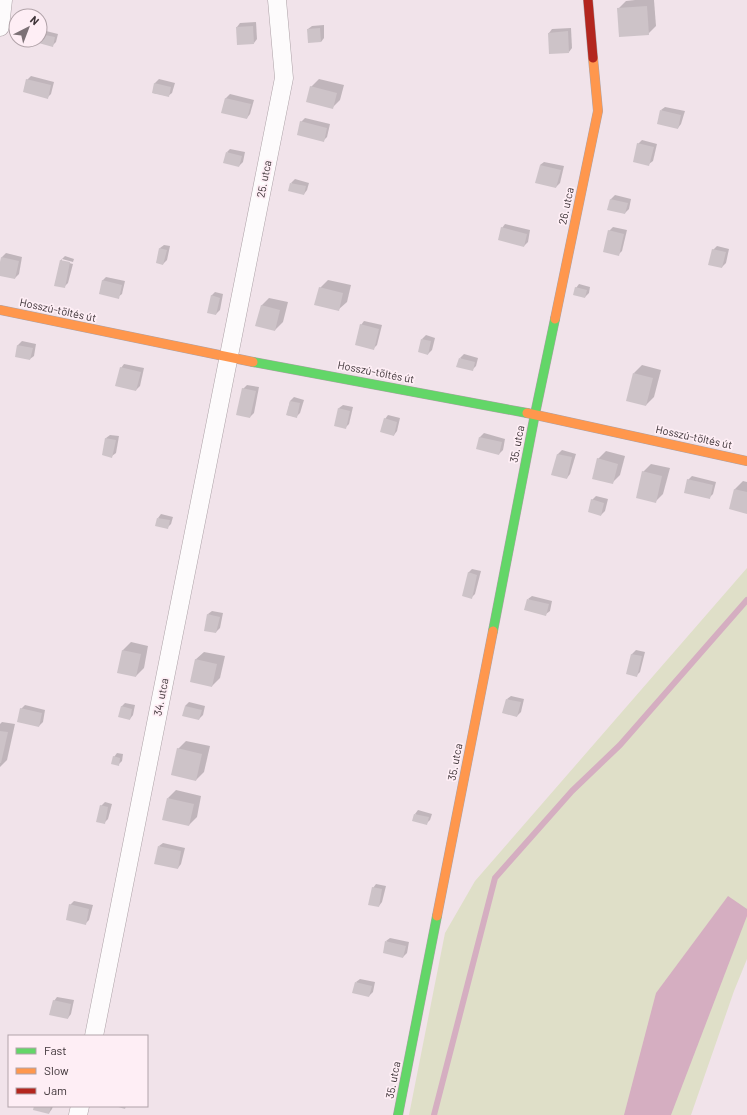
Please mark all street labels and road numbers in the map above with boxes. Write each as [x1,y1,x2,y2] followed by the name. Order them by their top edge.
[254,159,274,199] street label: 25. utca
[555,186,576,226] street label: 26. utca
[19,295,98,324] street label: Hosszú-töltés út
[337,358,416,385] street label: Hosszú-töltés út
[655,422,734,451] street label: Hosszú-töltés út
[507,424,526,464] street label: 35. utca
[150,677,171,717] street label: 34. utca
[445,742,464,782] street label: 35. utca
[383,1060,402,1100] street label: 35. utca

